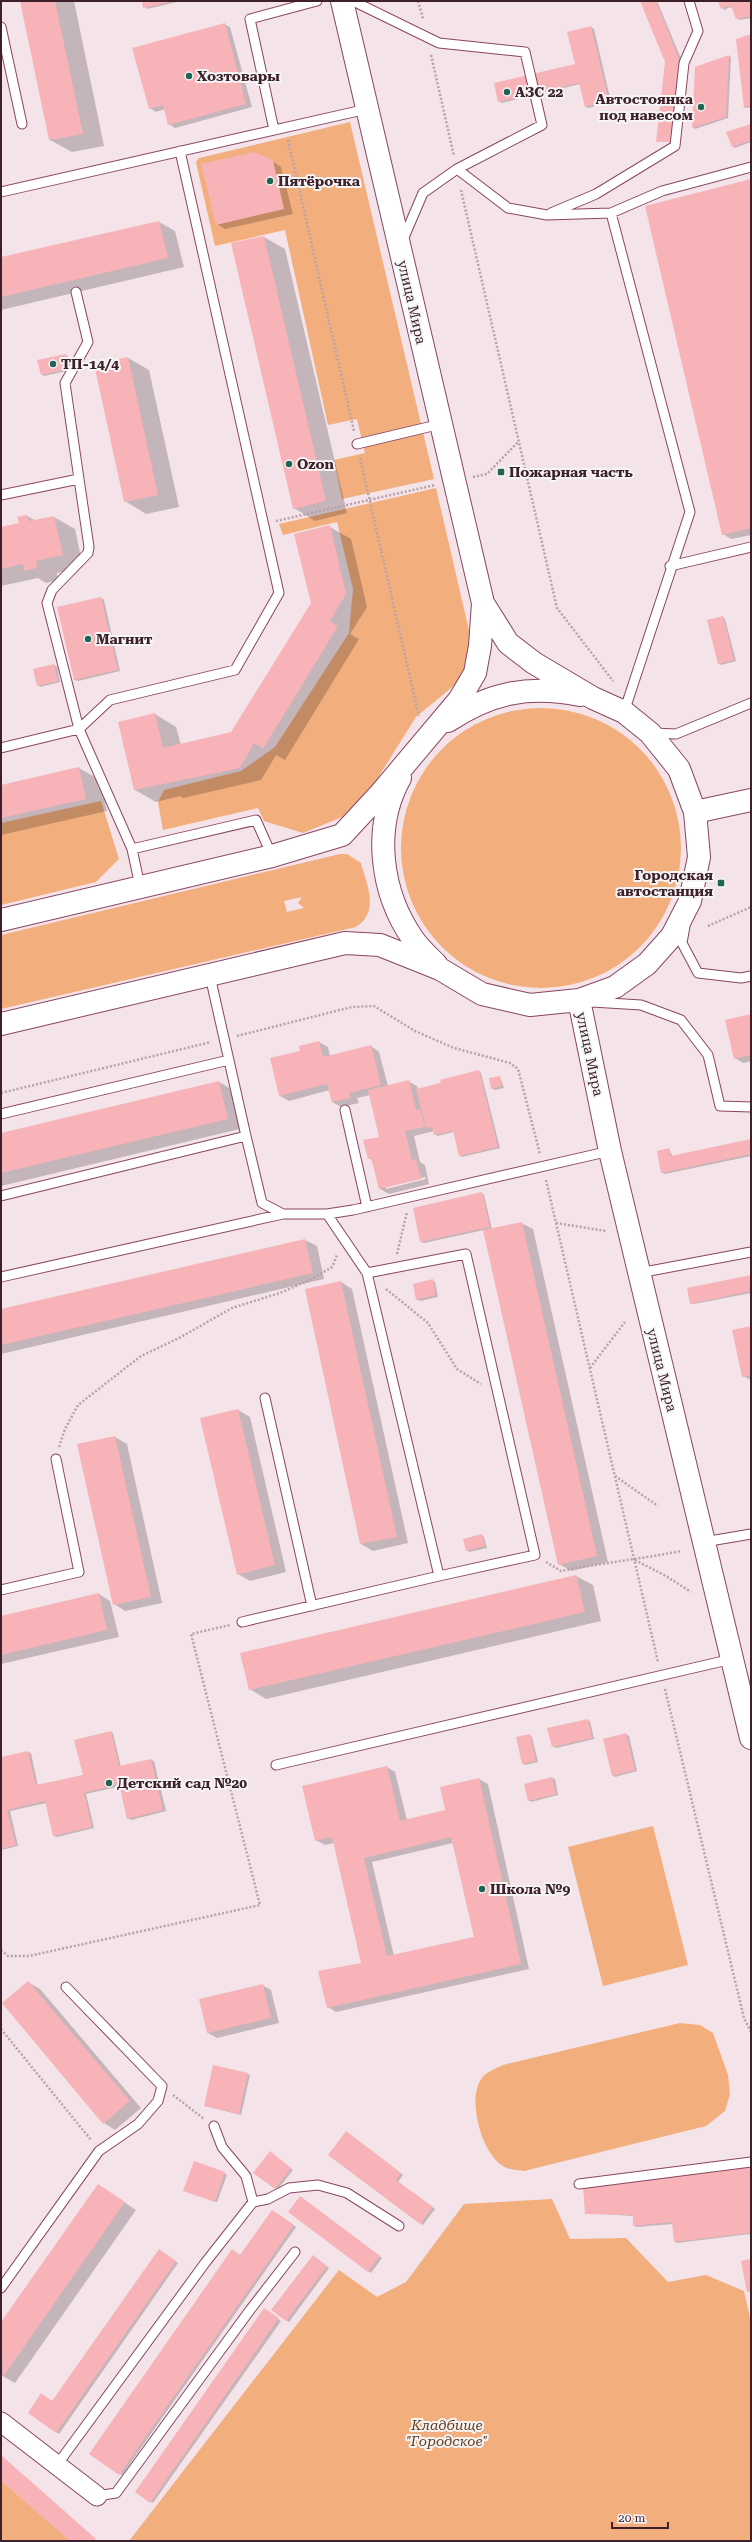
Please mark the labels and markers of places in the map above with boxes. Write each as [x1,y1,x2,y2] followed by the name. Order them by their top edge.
[197,68,280,84] place label: Хозтовары
[184,71,194,81] marker: Хозтовары
[515,84,563,100] place label: АЗС 22
[502,87,512,97] marker: АЗС 22
[596,91,694,123] place label: Автостоянка под навесом
[696,102,706,112] marker: Автостоянка под навесом
[278,173,361,189] place label: Пятёрочка
[265,176,275,186] marker: Пятёрочка
[61,356,119,372] place label: ТП-14/4
[48,359,58,369] marker: ТП-14/4
[297,456,335,472] place label: Ozon
[284,459,294,469] marker: Ozon
[509,464,634,480] place label: Пожарная часть
[496,467,506,477] marker: Пожарная часть
[96,631,153,647] place label: Магнит
[83,634,93,644] marker: Магнит
[617,867,713,899] place label: Городская автостанция
[716,878,726,888] marker: Городская автостанция
[117,1775,247,1791] place label: Детский сад №20
[104,1778,114,1788] marker: Детский сад №20
[490,1881,570,1897] place label: Школа №9
[477,1884,487,1894] marker: Школа №9

